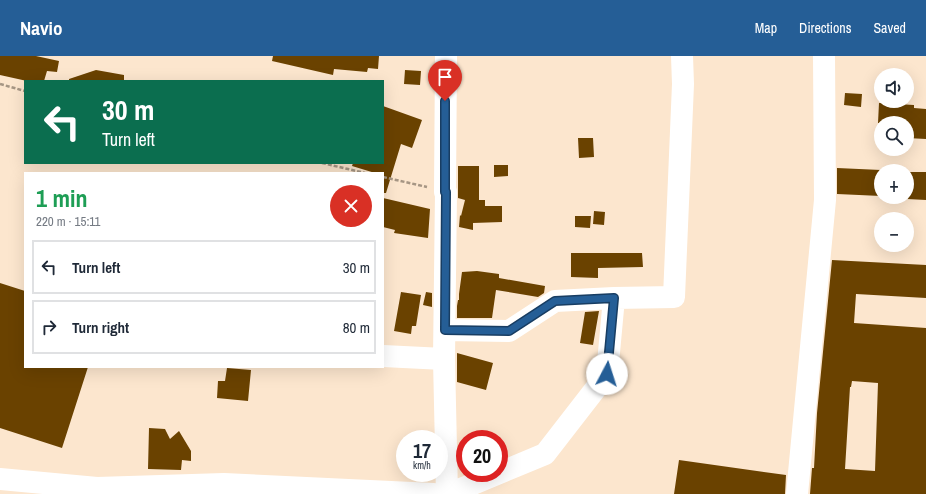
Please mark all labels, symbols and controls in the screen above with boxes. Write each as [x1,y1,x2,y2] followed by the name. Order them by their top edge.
[20,15,62,41] text: Navio
[755,19,777,37] text: Map
[799,19,851,37] text: Directions
[873,19,906,37] text: Saved
[428,60,462,101] pin
[434,66,456,88] icon: arrive
[874,68,914,252] map controls
[874,68,914,108] button: sound
[102,91,154,129] text: 30 m
[36,96,88,148] icon: left
[874,116,914,156] button: search
[102,127,155,152] text: Turn left
[874,164,914,204] button: +
[36,182,87,214] text: 1 min
[330,185,372,227] button: close
[874,212,914,252] button: −
[36,213,100,230] text: 220 m · 15:11
[38,256,60,278] icon: left
[72,257,120,278] text: Turn left
[343,257,370,278] text: 30 m
[38,316,60,338] icon: right
[72,317,129,338] text: Turn right
[343,317,370,338] text: 80 m
[586,353,628,395] position arrow
[456,430,508,482] speed limit sign: 20
[413,437,431,464] text: 17
[413,459,431,472] text: km/h

